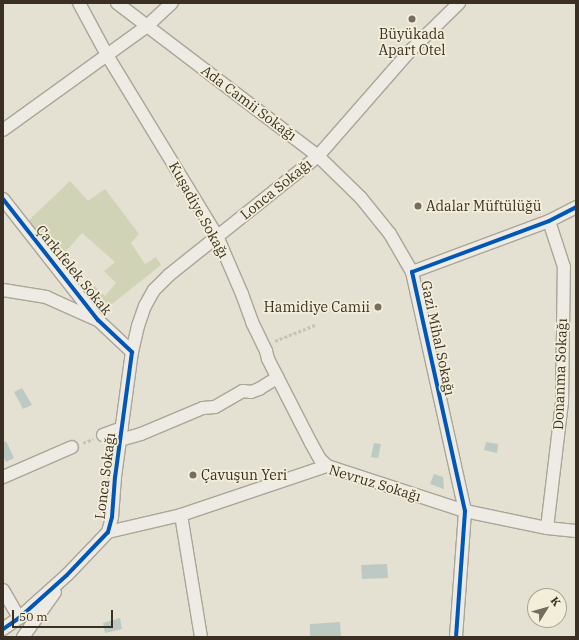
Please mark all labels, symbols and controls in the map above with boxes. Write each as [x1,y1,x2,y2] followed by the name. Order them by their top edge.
[407,14,417,24] marker: Büyükada Apart Otel
[378,26,446,58] place label: Büyükada Apart Otel
[198,62,300,144] street label: Ada Camii Sokağı
[237,155,315,223] street label: Lonca Sokağı
[166,159,232,261] street label: Kuşadiye Sokağı
[426,198,541,214] place label: Adalar Müftülüğü
[413,201,423,211] marker: Adalar Müftülüğü
[33,222,115,318] street label: Çarkıfelek Sokak
[418,279,458,397] street label: Gazi Mihal Sokağı
[264,299,370,315] place label: Hamidiye Camii
[373,302,383,312] marker: Hamidiye Camii
[550,318,570,430] street label: Donanma Sokağı
[91,432,119,520] street label: Lonca Sokağı
[327,461,423,505] street label: Nevruz Sokağı
[201,467,287,483] place label: Çavuşun Yeri
[188,470,198,480] marker: Çavuşun Yeri
[527,588,567,628] north arrow
[548,594,564,609] text: K
[14,602,115,628] scale bar
[19,609,48,624] text: 50 m

